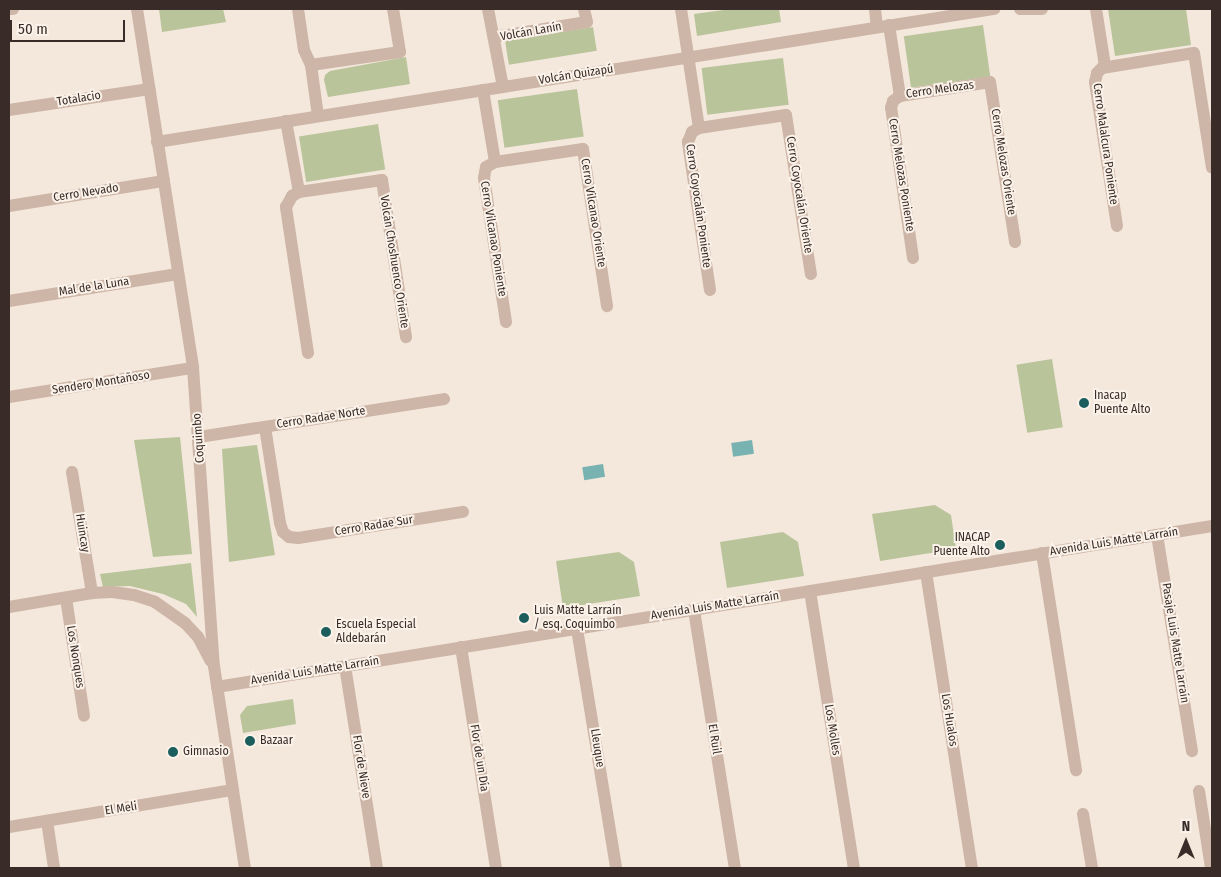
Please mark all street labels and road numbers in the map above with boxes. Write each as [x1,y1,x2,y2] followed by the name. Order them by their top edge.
[499,20,563,44] street label: Volcán Lanín
[538,62,614,88] street label: Volcán Quizapú
[905,78,975,102] street label: Cerro Melozas
[1089,82,1121,206] street label: Cerro Malalcura Poniente
[56,88,102,110] street label: Totalacio
[987,108,1019,216] street label: Cerro Melozas Oriente
[885,117,917,233] street label: Cerro Melozas Poniente
[783,135,815,255] street label: Cerro Coyocalán Oriente
[682,143,714,269] street label: Cerro Coyocalán Poniente
[577,158,609,268] street label: Cerro Vilcanao Oriente
[477,180,509,298] street label: Cerro Vilcanao Poniente
[52,181,120,205] street label: Cerro Nevado
[376,194,412,330] street label: Volcán Choshuenco Oriente
[58,274,130,300] street label: Mal de la Luna
[51,368,151,398] street label: Sendero Montañoso
[276,404,366,432] street label: Cerro Radae Norte
[190,413,208,463] street label: Coquimbo
[72,513,92,553] street label: Huincay
[334,513,414,539] street label: Cerro Radae Sur
[1049,525,1179,559] street label: Avenida Luis Matte Larraín
[1158,582,1192,704] street label: Pasaje Luis Matte Larraín
[650,589,780,623] street label: Avenida Luis Matte Larraín
[63,625,87,689] street label: Los Nonques
[250,654,380,688] street label: Avenida Luis Matte Larraín
[938,693,960,747] street label: Los Hualos
[821,703,843,757] street label: Los Molles
[467,723,491,793] street label: Flor de un Día
[704,723,724,755] street label: El Ruil
[587,728,607,768] street label: Lleuque
[349,734,373,800] street label: Flor de Nieve
[104,799,138,819] street label: El Meli

